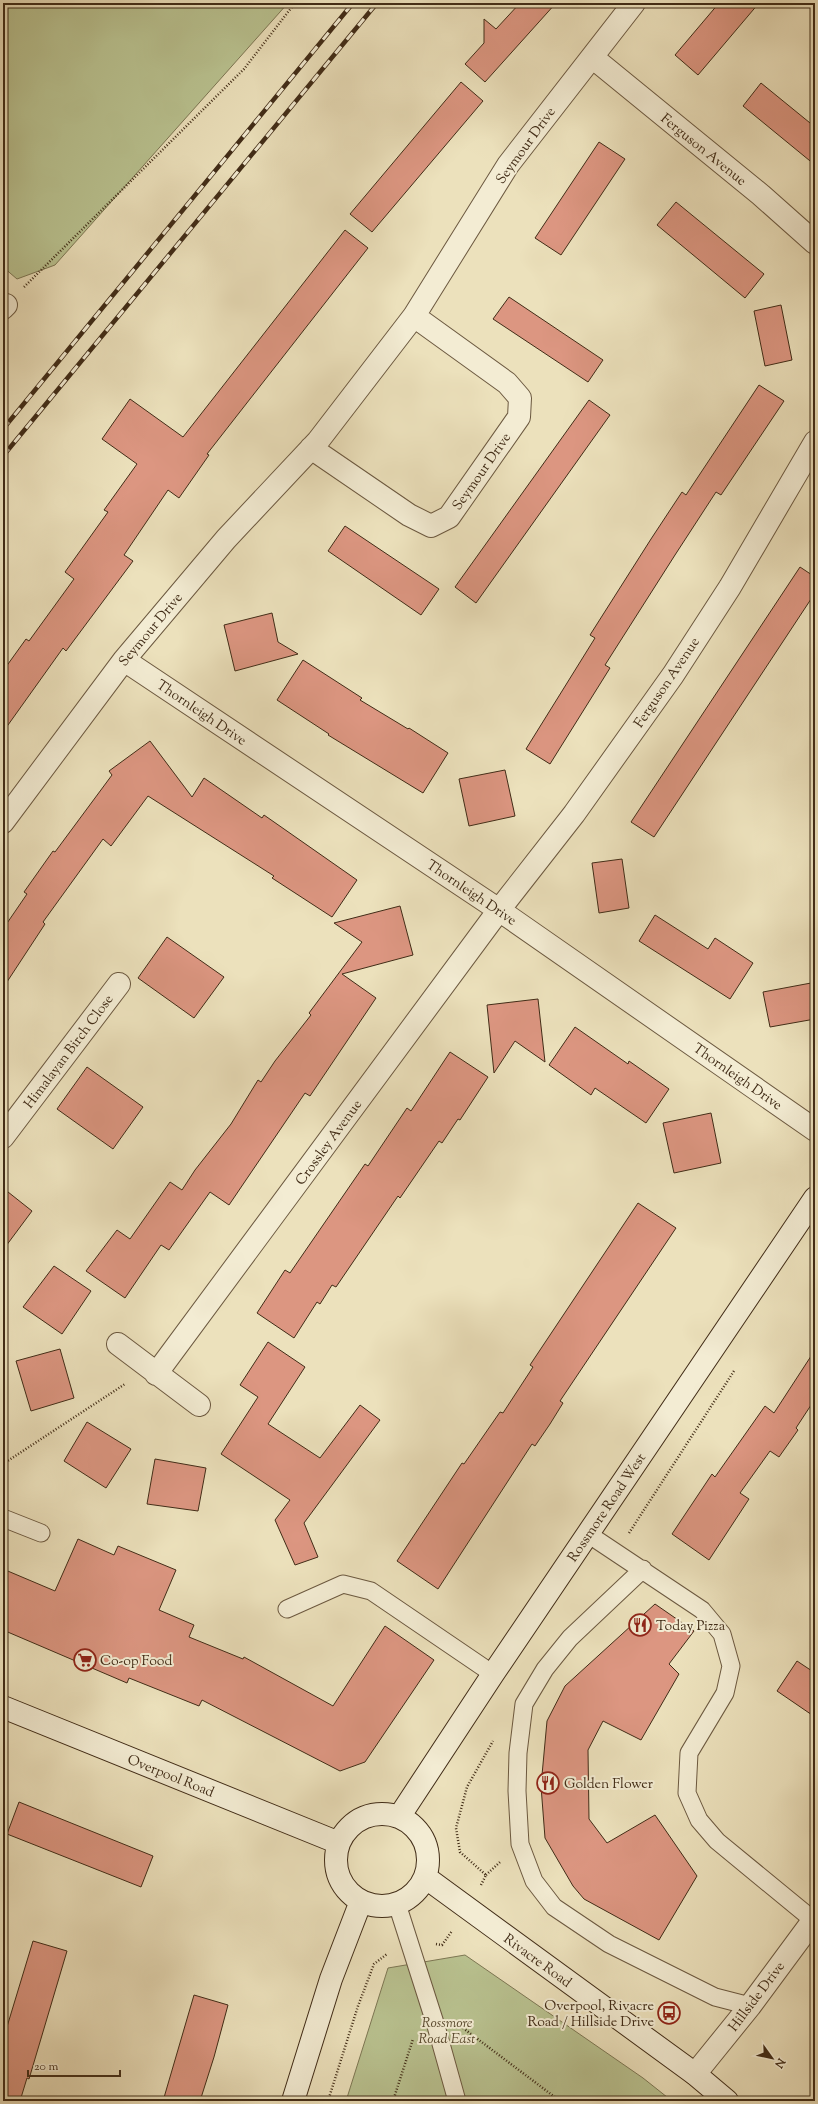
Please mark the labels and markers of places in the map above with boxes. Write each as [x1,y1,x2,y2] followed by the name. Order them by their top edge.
[627,1612,653,1638] restaurant icon: Today Pizza
[656,1617,726,1637] place label: Today Pizza
[72,1647,98,1673] supermarket icon: Co-op Food
[100,1652,172,1672] place label: Co-op Food
[535,1770,561,1796] restaurant icon: Golden Flower
[564,1775,654,1795] place label: Golden Flower
[528,1997,654,2033] place label: Overpool, Rivacre Road / Hillside Drive
[656,2000,682,2026] bus stop icon: Overpool, Rivacre Road / Hillside Drive

